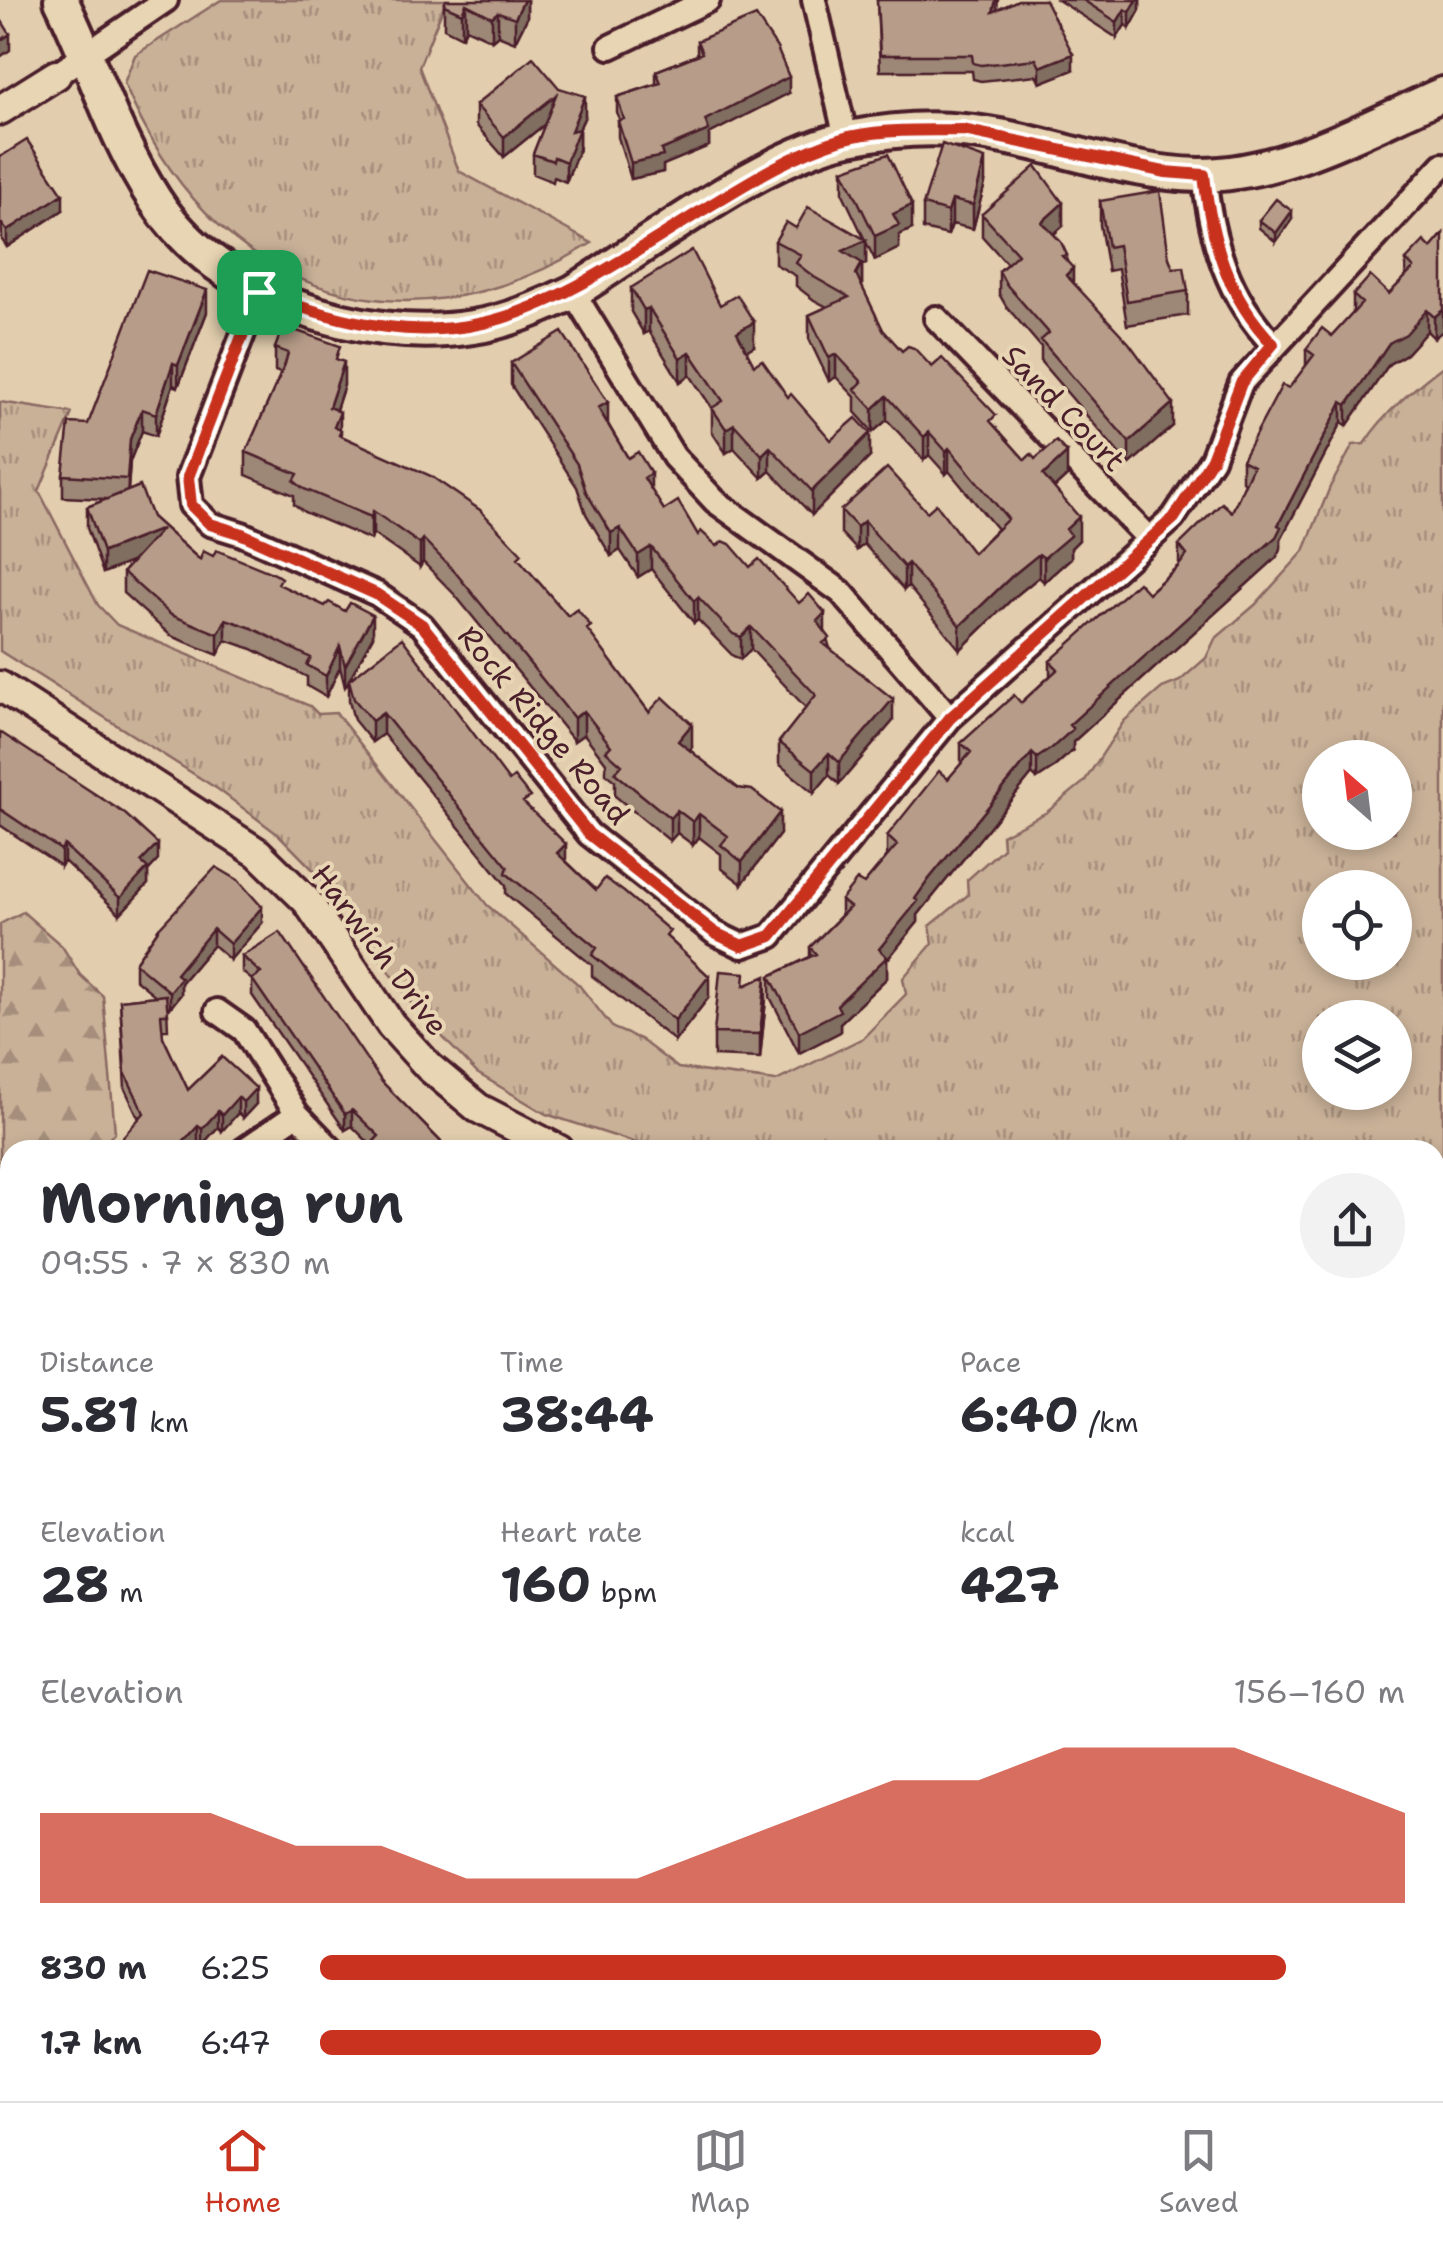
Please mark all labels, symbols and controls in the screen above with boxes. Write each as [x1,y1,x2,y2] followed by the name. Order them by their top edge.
[217,250,302,335] pin
[232,265,287,320] icon: arrive
[993,336,1135,480] street label: Sand Court
[449,617,639,833] street label: Rock Ridge Road
[1302,740,1412,850] north arrow
[1302,740,1412,1110] map controls
[302,856,458,1044] street label: Harwich Drive
[1302,870,1412,980] button: locate
[1302,1000,1412,1110] button: layers
[40,1166,404,1240] text: Morning run
[1300,1173,1405,1278] button: share
[40,1241,330,1284] text: 09:55 · 7 × 830 m
[40,1343,155,1381] text: Distance
[500,1343,564,1381] text: Time
[960,1343,1022,1381] text: Pace
[40,1381,140,1448] text: 5.81
[500,1381,654,1448] text: 38:44
[960,1381,1079,1448] text: 6:40
[140,1403,189,1441] text: km
[1079,1403,1139,1441] text: /km
[40,1513,165,1551] text: Elevation
[500,1513,643,1551] text: Heart rate
[960,1513,1014,1551] text: kcal
[40,1551,110,1618] text: 28
[500,1551,591,1618] text: 160
[960,1551,1060,1618] text: 427
[110,1573,143,1611] text: m
[591,1573,657,1611] text: bpm
[40,1670,183,1713] text: Elevation
[1234,1670,1405,1713] text: 156–160 m
[40,1946,147,1989] text: 830 m
[200,1946,270,1989] text: 6:25
[40,2021,142,2064] text: 1.7 km
[200,2021,271,2064] text: 6:47
[204,2123,281,2221] tab: Home
[690,2123,750,2221] tab: Map
[1159,2123,1239,2221] tab: Saved

